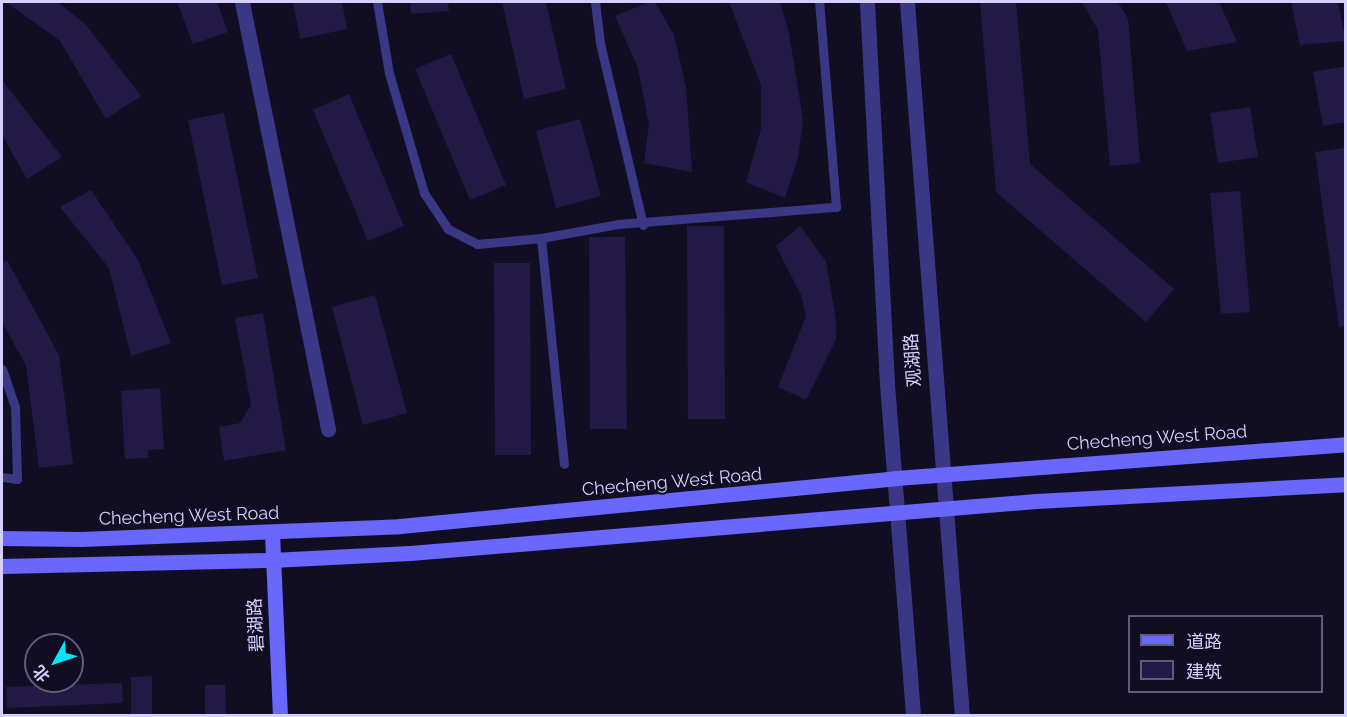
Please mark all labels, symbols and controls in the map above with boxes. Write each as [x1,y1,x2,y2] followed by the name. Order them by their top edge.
[900,332,926,388] street label: 观湖路
[1066,421,1248,455] street label: Checheng West Road
[581,463,763,501] street label: Checheng West Road
[98,502,280,530] street label: Checheng West Road
[244,597,268,653] street label: 碧湖路
[1128,615,1323,693] legend
[1186,631,1222,652] text: 道路
[24,633,84,693] north arrow
[29,661,54,686] text: 北
[1186,661,1222,682] text: 建筑

